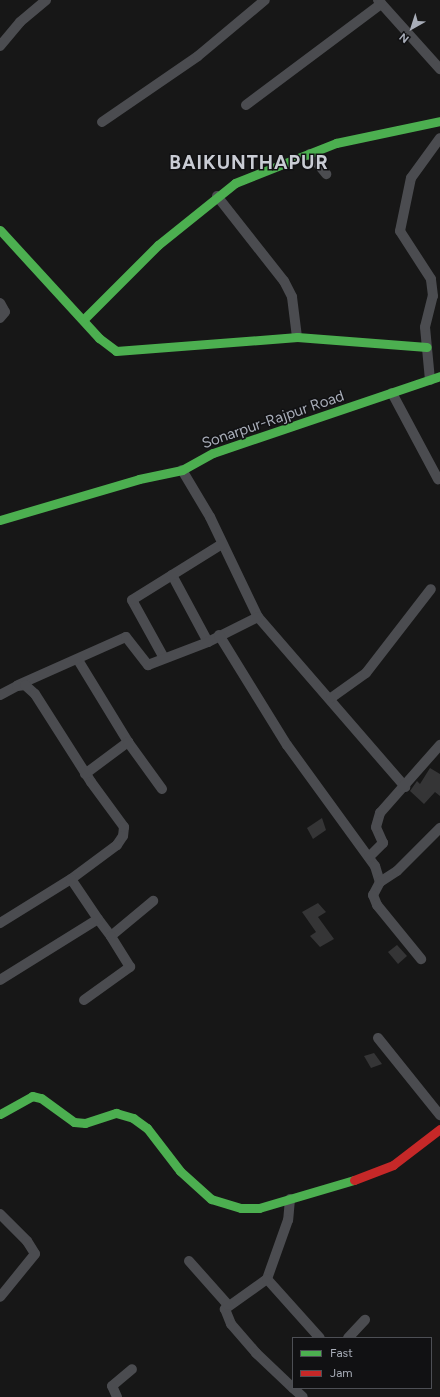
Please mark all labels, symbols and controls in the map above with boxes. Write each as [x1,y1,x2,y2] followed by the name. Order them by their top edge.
[392,8,432,48] north arrow
[397,30,412,45] text: N
[169,152,329,174] district label: BAIKUNTHAPUR
[200,387,346,453] street label: Sonarpur-Rajpur Road
[292,1337,432,1389] legend
[330,1346,353,1360] text: Fast
[330,1366,353,1380] text: Jam

